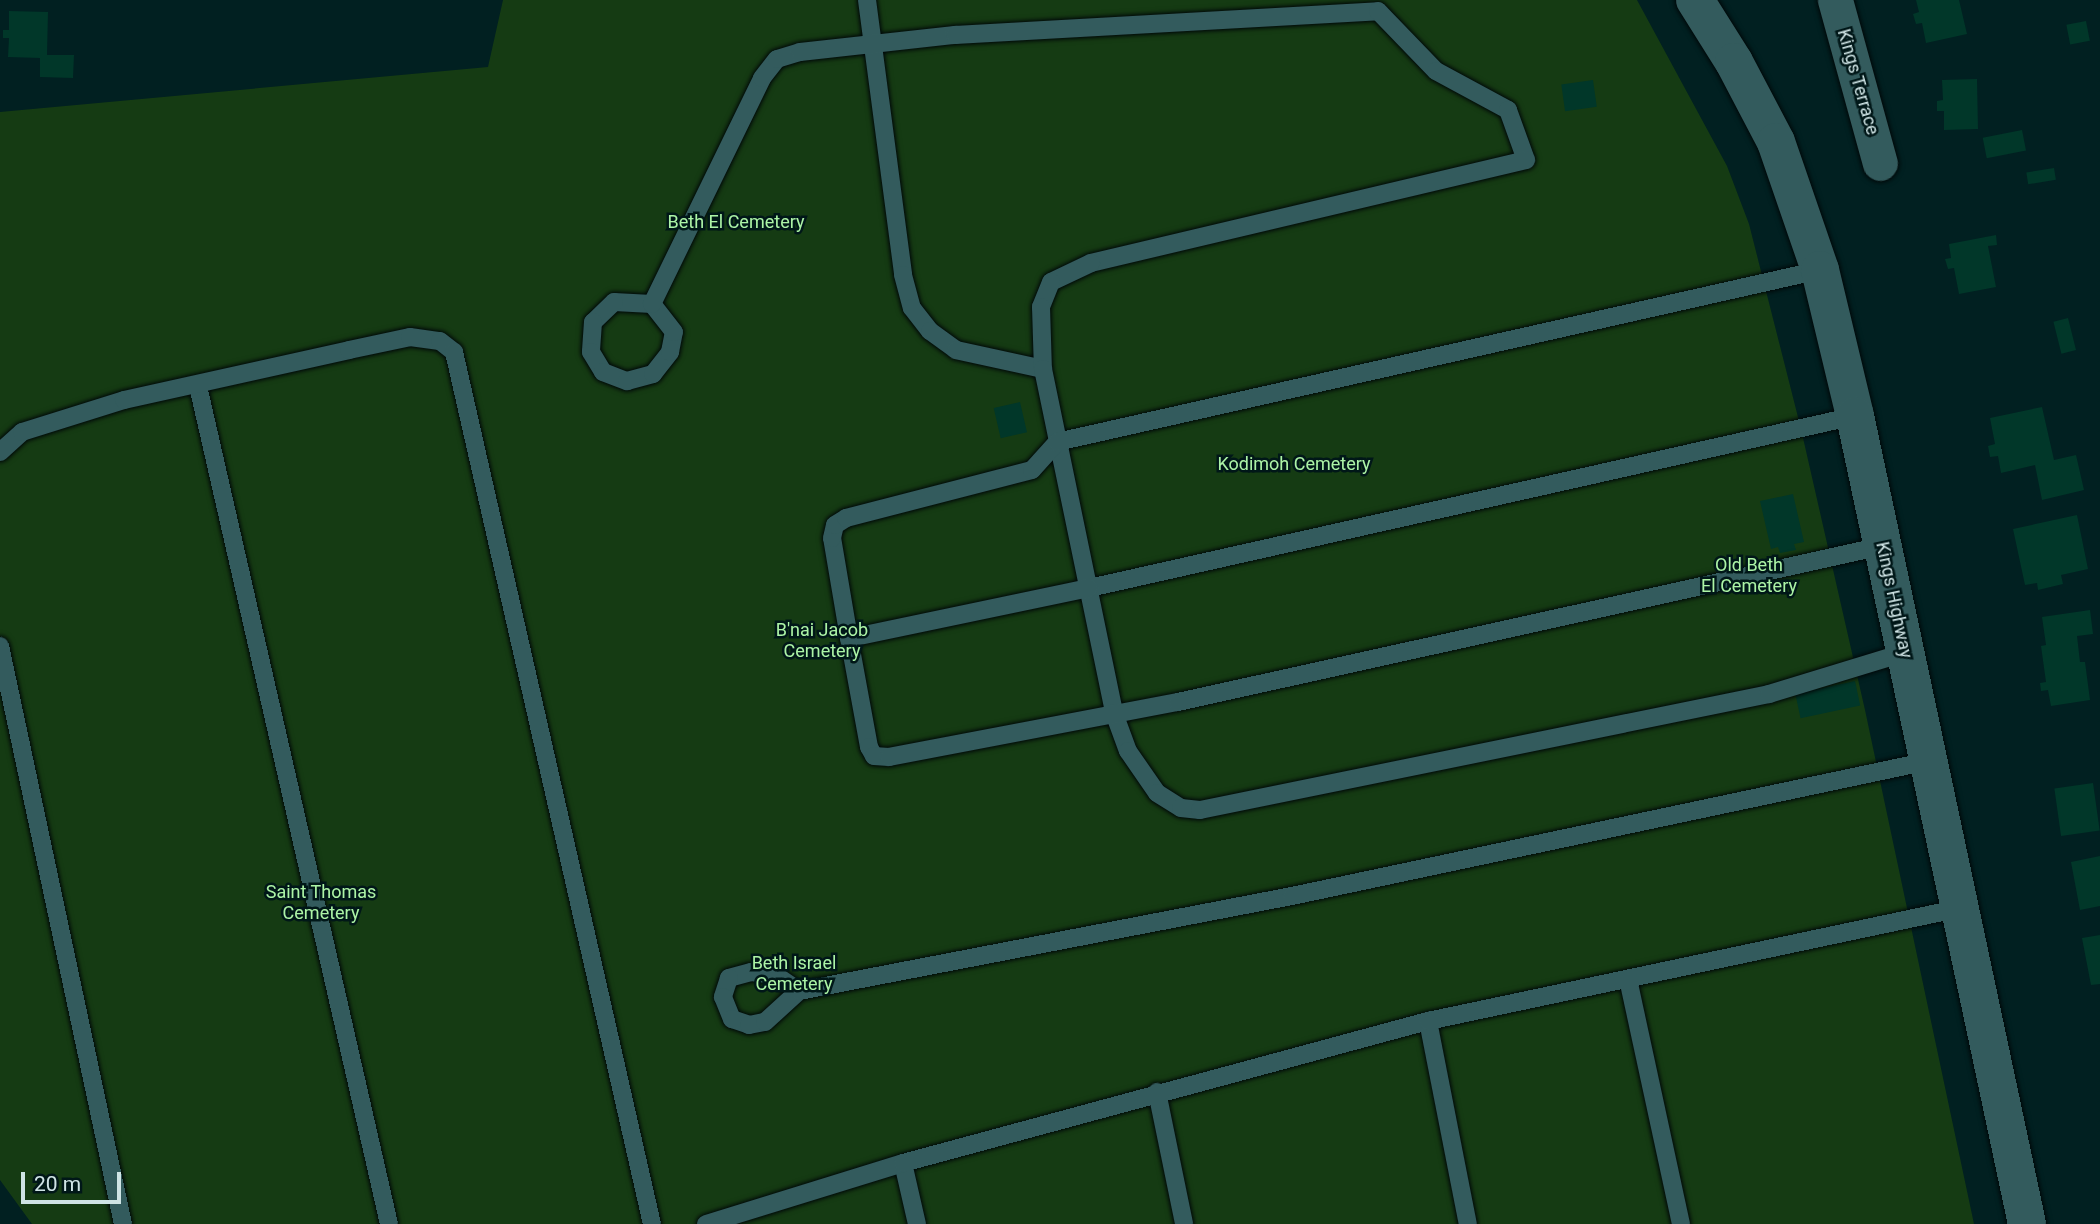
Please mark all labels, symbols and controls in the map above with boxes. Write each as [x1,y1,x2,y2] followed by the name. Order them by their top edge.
[1833,26,1883,138] street label: Kings Terrace
[668,211,804,233] park label: Beth El Cemetery
[1217,453,1371,475] park label: Kodimoh Cemetery
[1871,540,1917,660] street label: Kings Highway
[1701,555,1797,598] park label: Old Beth El Cemetery
[776,620,868,662] park label: B'nai Jacob Cemetery
[266,882,376,924] park label: Saint Thomas Cemetery
[752,953,836,996] park label: Beth Israel Cemetery
[24,1158,124,1202] scale bar
[34,1172,81,1196] text: 20 m

